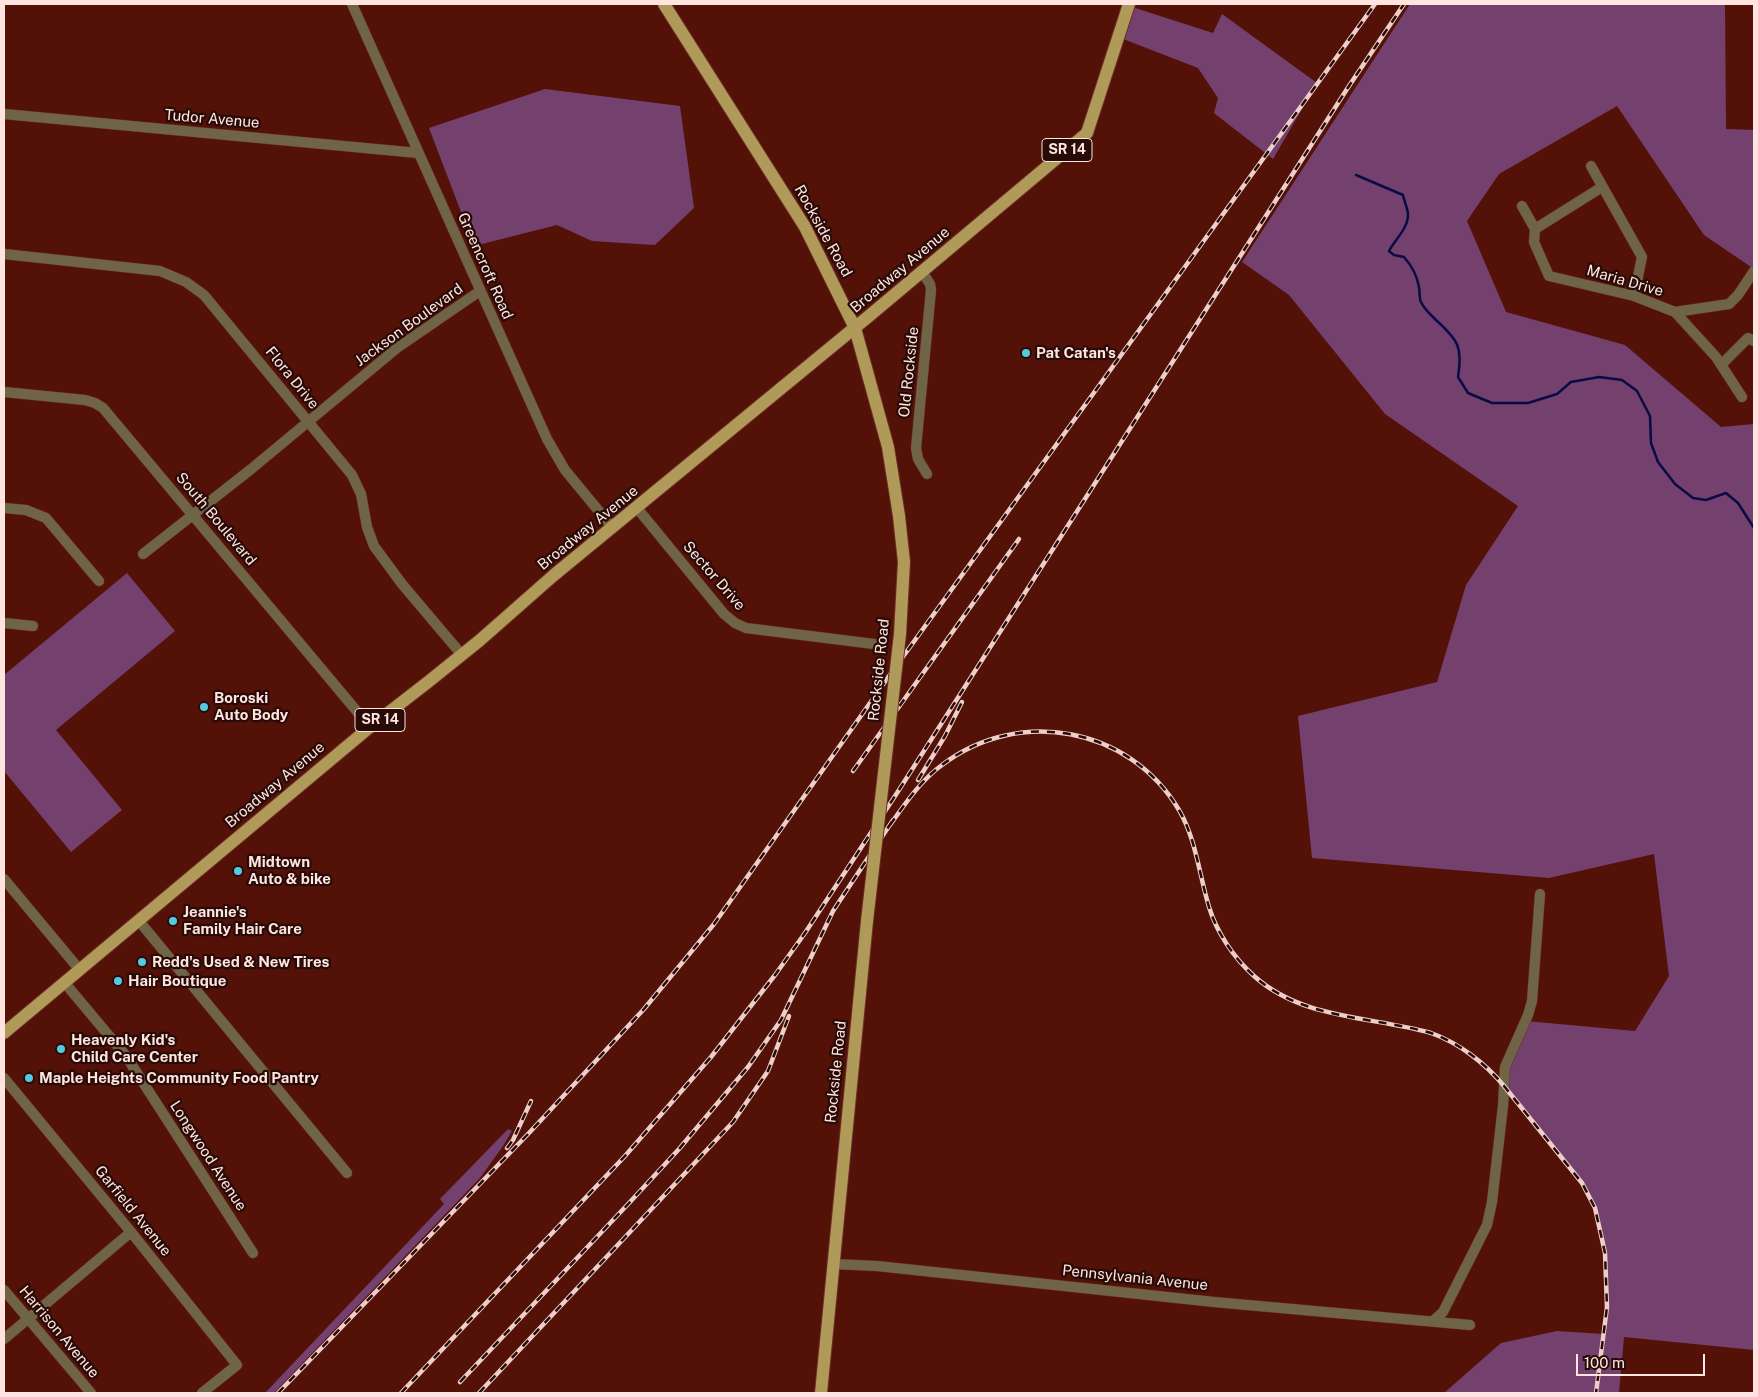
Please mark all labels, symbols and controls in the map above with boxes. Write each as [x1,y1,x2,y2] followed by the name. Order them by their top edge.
[164,106,260,132] street label: Tudor Avenue
[1042,138,1092,162] road number: SR 14
[790,182,856,280] street label: Rockside Road
[453,210,517,322] street label: Greencroft Road
[847,223,953,317] street label: Broadway Avenue
[1585,261,1665,301] street label: Maria Drive
[352,280,466,370] street label: Jackson Boulevard
[895,326,923,418] street label: Old Rockside
[261,343,323,413] street label: Flora Drive
[1036,344,1116,362] place label: Pat Catan's
[1020,347,1032,359] marker: Pat Catan's
[172,469,260,569] street label: South Boulevard
[534,482,642,574] street label: Broadway Avenue
[679,538,749,614] street label: Sector Drive
[865,618,893,722] street label: Rockside Road
[214,689,288,724] place label: Boroski Auto Body
[198,701,210,713] marker: Boroski Auto Body
[355,708,405,732] road number: SR 14
[222,738,328,832] street label: Broadway Avenue
[248,853,331,888] place label: Midtown Auto & bike
[232,865,244,877] marker: Midtown Auto & bike
[183,903,302,938] place label: Jeannie's Family Hair Care
[167,915,179,927] marker: Jeannie's Family Hair Care
[152,953,329,971] place label: Redd's Used & New Tires
[136,956,148,968] marker: Redd's Used & New Tires
[128,972,226,990] place label: Hair Boutique
[112,975,124,987] marker: Hair Boutique
[822,1020,850,1124] street label: Rockside Road
[71,1031,198,1066] place label: Heavenly Kid's Child Care Center
[55,1043,67,1055] marker: Heavenly Kid's Child Care Center
[39,1069,319,1087] place label: Maple Heights Community Food Pantry
[23,1072,35,1084] marker: Maple Heights Community Food Pantry
[166,1098,250,1214] street label: Longwood Avenue
[91,1162,175,1260] street label: Garfield Avenue
[1061,1261,1209,1295] street label: Pennsylvania Avenue
[15,1282,103,1382] street label: Harrison Avenue
[1578,1344,1707,1376] scale bar
[1584,1354,1625,1371] text: 100 m

